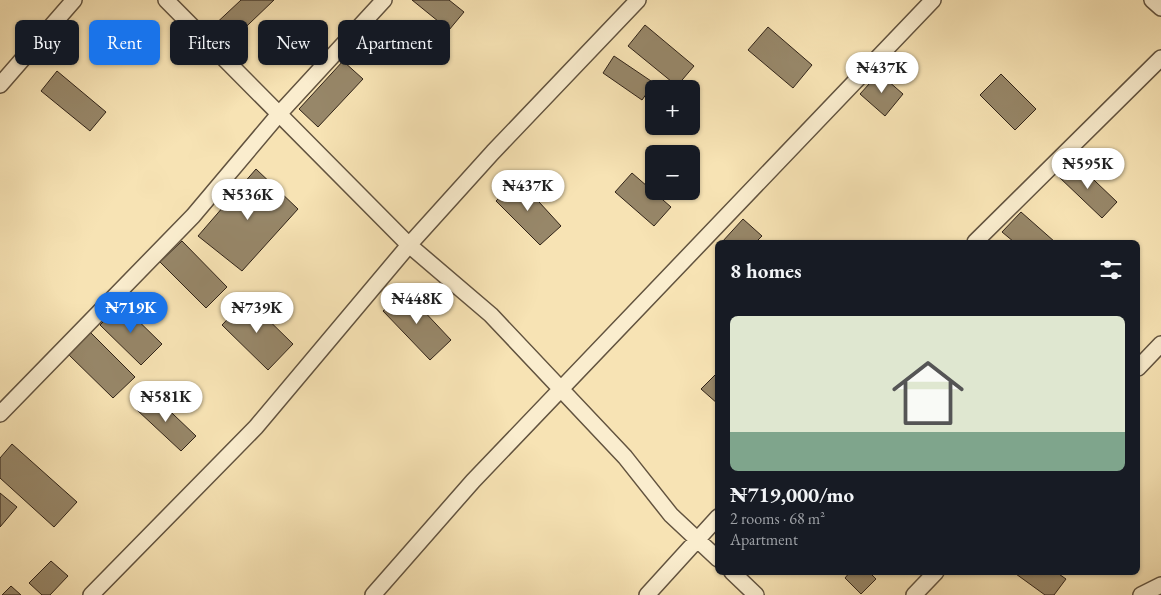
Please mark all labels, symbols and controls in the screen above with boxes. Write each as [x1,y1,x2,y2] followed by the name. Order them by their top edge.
[15,20,79,65] chip: Buy
[89,20,160,65] chip: Rent
[170,20,248,65] chip: Filters
[258,20,328,65] chip: New
[338,20,450,65] chip: Apartment
[847,52,917,94] pin: ₦437K
[857,57,907,78] text: ₦437K
[645,80,700,200] map controls
[645,80,700,135] button: +
[645,145,700,200] button: −
[1053,148,1123,190] pin: ₦595K
[1063,153,1113,174] text: ₦595K
[493,170,563,212] pin: ₦437K
[503,175,553,196] text: ₦437K
[213,178,283,221] pin: ₦536K
[223,184,273,205] text: ₦536K
[1097,256,1125,284] icon: filters
[730,257,802,284] text: 8 homes
[382,282,452,325] pin: ₦448K
[392,288,442,309] text: ₦448K
[96,292,166,334] pin: ₦719K
[222,292,292,334] pin: ₦739K
[106,297,156,318] text: ₦719K
[232,297,282,318] text: ₦739K
[883,348,973,438] icon: home
[131,380,201,423] pin: ₦581K
[141,386,191,407] text: ₦581K
[730,481,854,508] text: ₦719,000/mo
[730,508,825,529] text: 2 rooms · 68 m²
[730,529,798,550] text: Apartment

